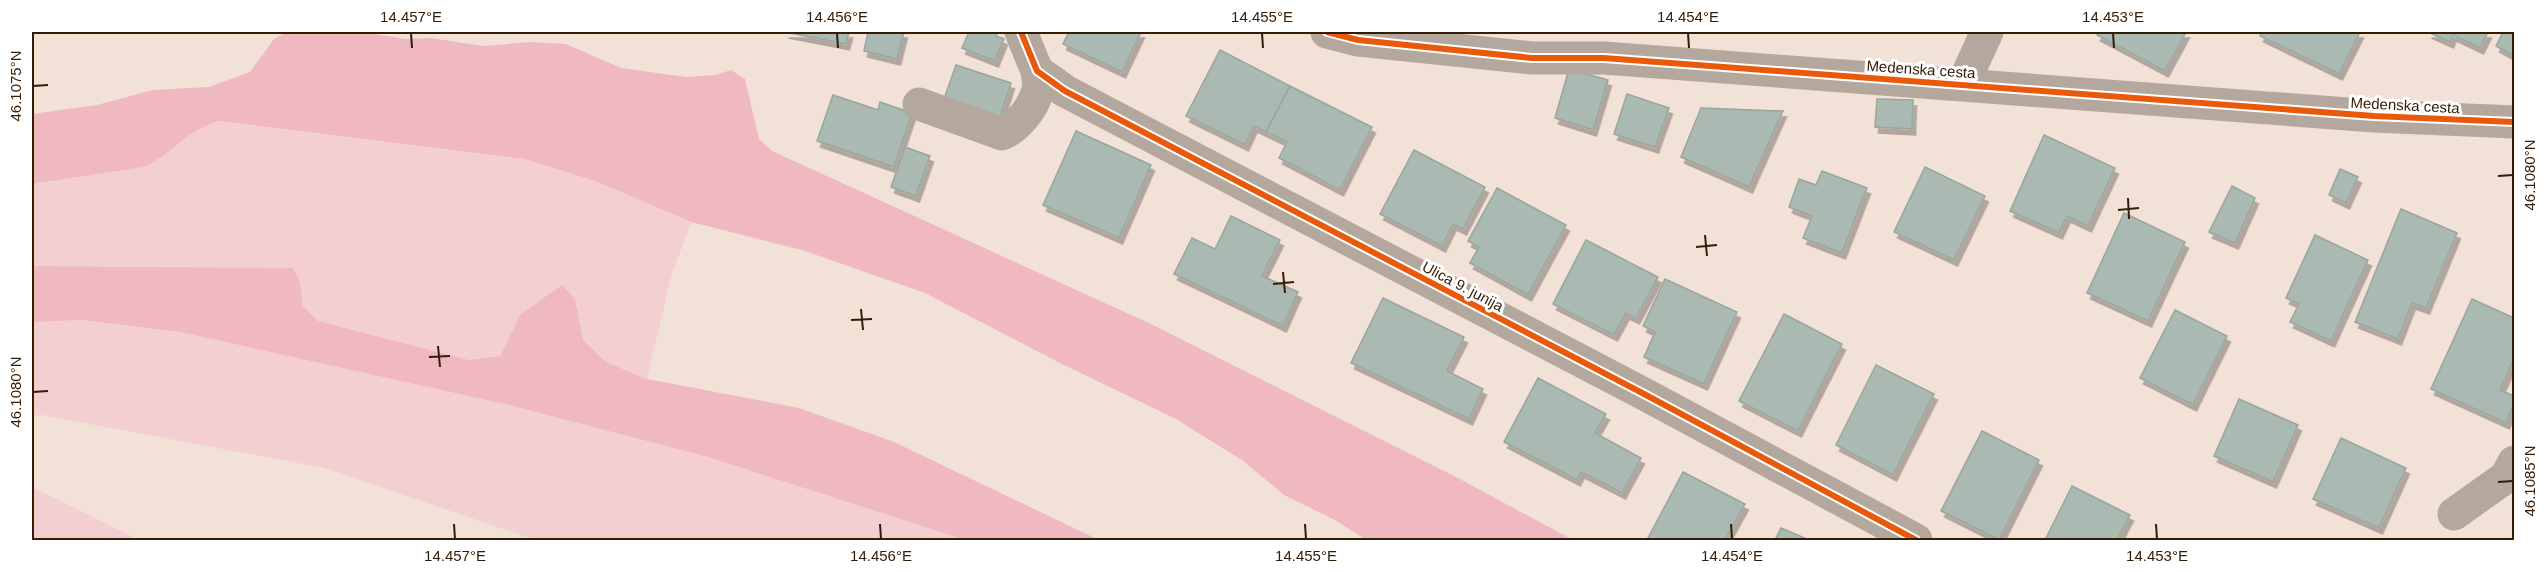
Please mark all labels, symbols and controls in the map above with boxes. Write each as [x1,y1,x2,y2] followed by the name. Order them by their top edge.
[380,8,442,25] text: 14.457°E
[806,8,868,25] text: 14.456°E
[1231,8,1293,25] text: 14.455°E
[1657,8,1719,25] text: 14.454°E
[2082,8,2144,25] text: 14.453°E
[7,50,24,122] text: 46.1075°N
[1866,57,1977,81] street label: Medenska cesta
[2350,94,2461,116] street label: Medenska cesta
[2521,139,2538,211] text: 46.1080°N
[1420,258,1507,315] street label: Ulica 9. junija
[7,356,24,428] text: 46.1080°N
[2521,445,2538,517] text: 46.1085°N
[424,547,486,564] text: 14.457°E
[850,547,912,564] text: 14.456°E
[1275,547,1337,564] text: 14.455°E
[1701,547,1763,564] text: 14.454°E
[2126,547,2188,564] text: 14.453°E

